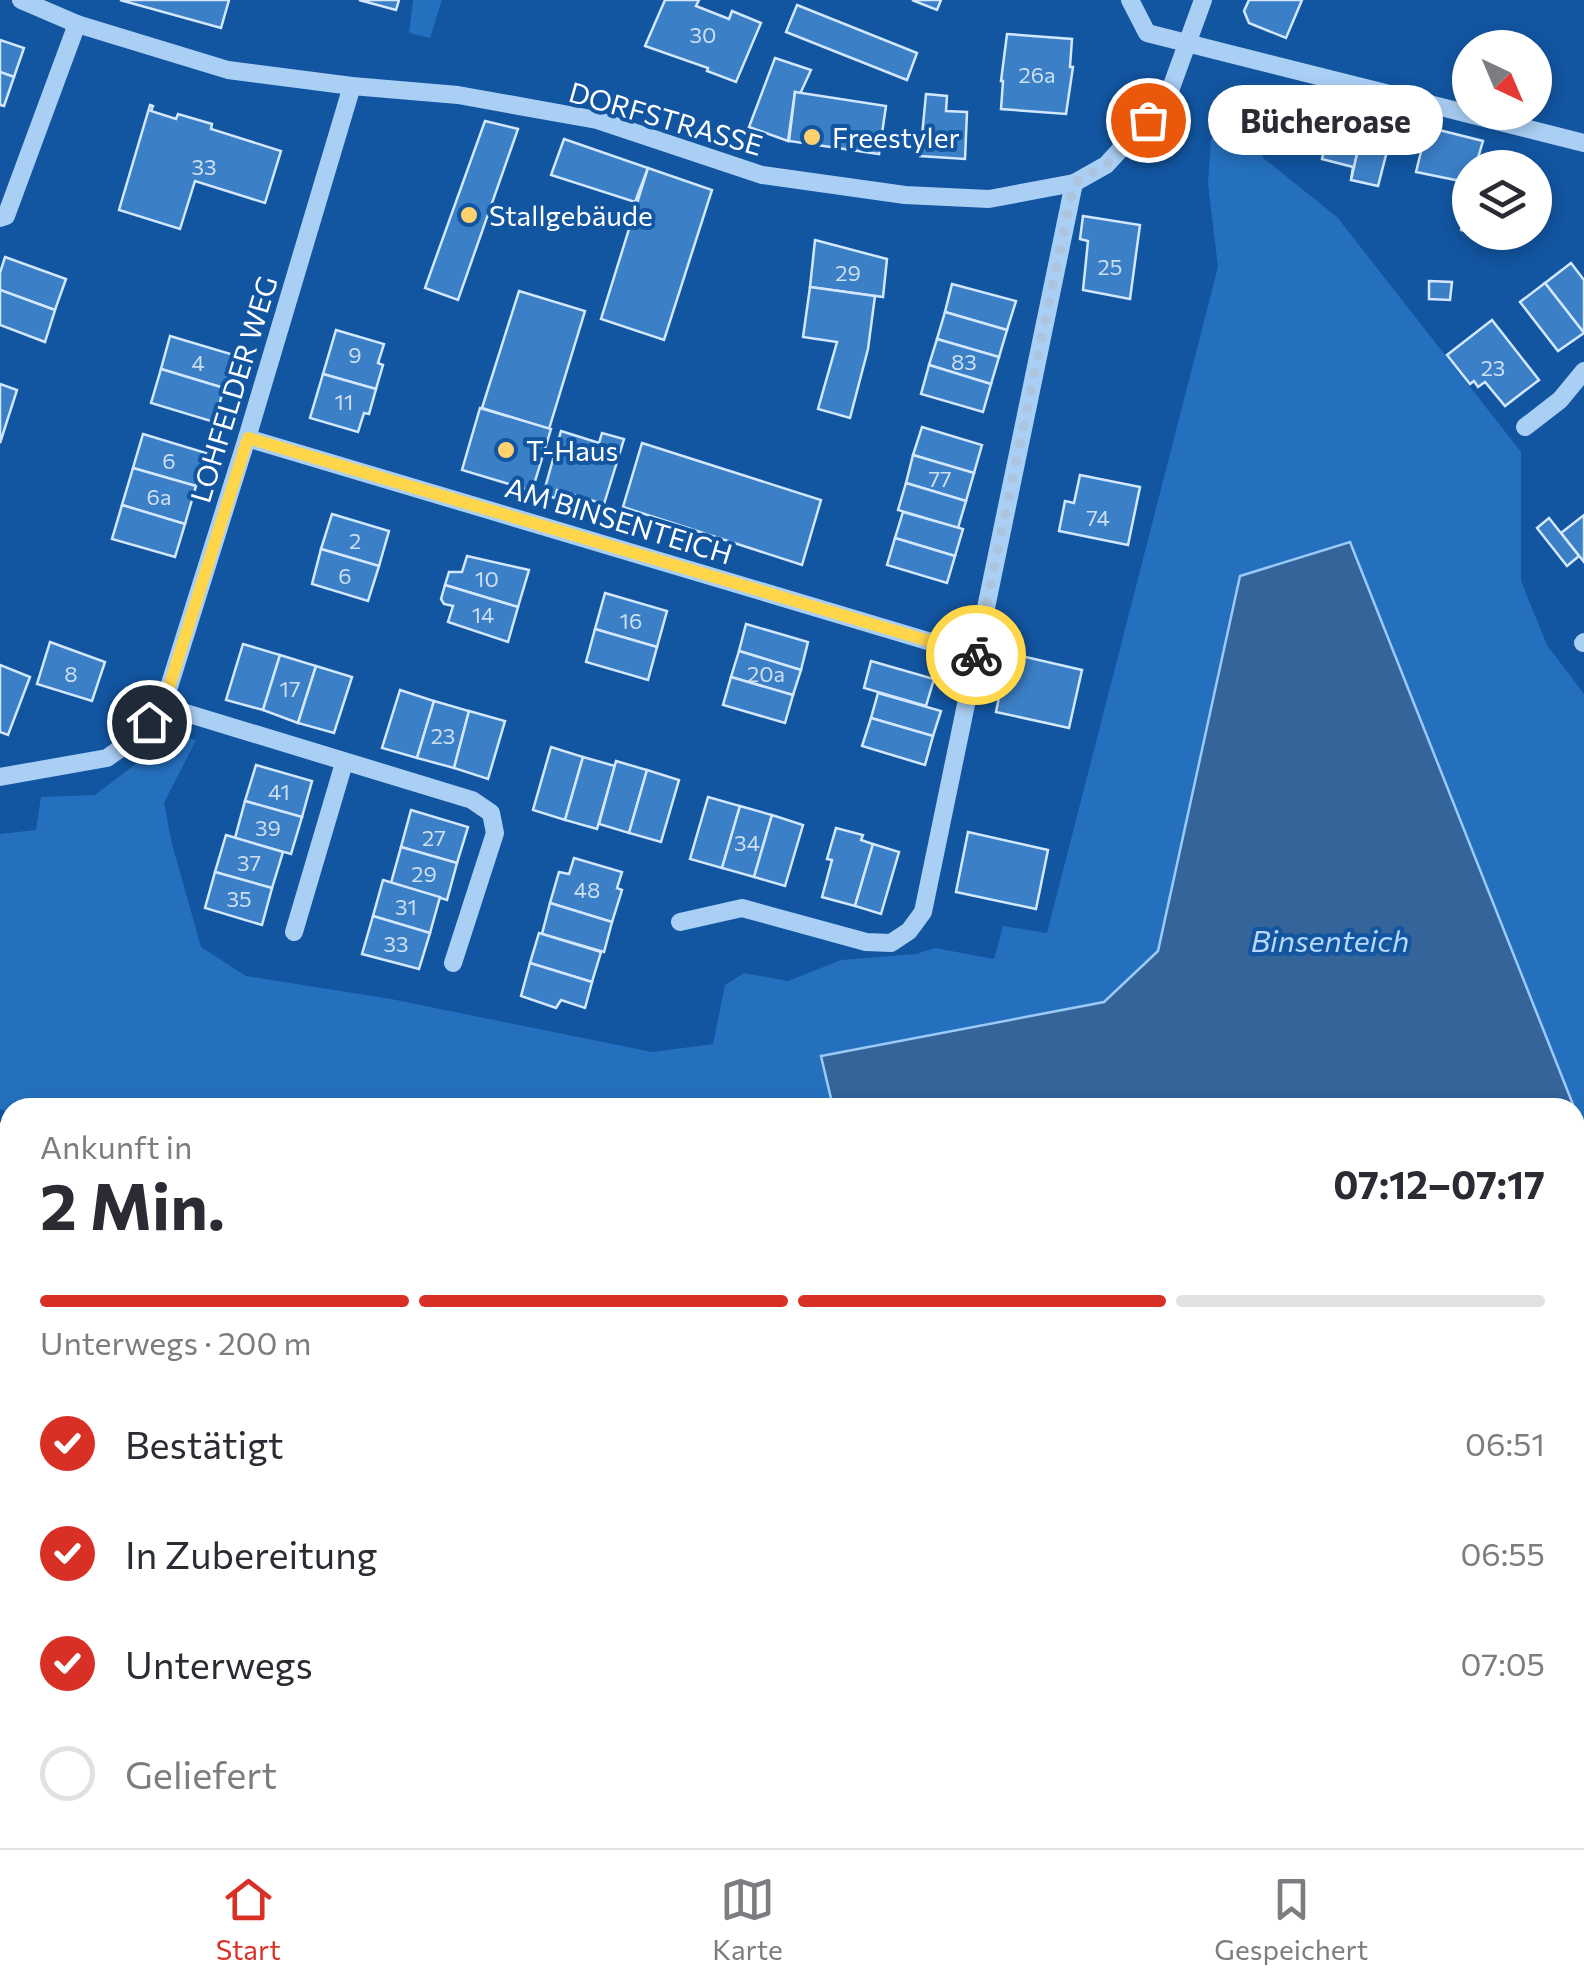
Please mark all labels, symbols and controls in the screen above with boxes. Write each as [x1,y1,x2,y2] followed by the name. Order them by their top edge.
[690,21,716,48] house number: 30
[1452,30,1552,130] north arrow
[1452,30,1552,250] map controls
[1019,61,1056,88] house number: 26a
[565,74,767,162] street label: DORFSTRASSE
[1106,78,1191,163] pin
[1208,85,1443,155] callout: Bücheroase
[1121,93,1176,148] icon: bag
[1240,100,1411,140] text: Bücheroase
[832,120,960,154] place label: Freestyler
[801,126,823,148] marker: Freestyler
[1452,150,1552,250] button: layers
[191,153,217,180] house number: 33
[489,198,653,232] place label: Stallgebäude
[458,204,480,226] marker: Stallgebäude
[1098,253,1122,280] house number: 25
[835,259,861,286] house number: 29
[182,272,284,506] street label: LOHFELDER WEG
[348,341,362,368] house number: 9
[951,348,977,375] house number: 83
[191,349,205,376] house number: 4
[1481,354,1505,381] house number: 23
[335,388,353,415] house number: 11
[526,433,618,467] place label: T-Haus
[495,439,517,461] marker: T-Haus
[162,447,176,474] house number: 6
[928,465,952,492] house number: 77
[502,469,736,571] street label: AM BINSENTEICH
[147,483,171,510] house number: 6a
[1086,504,1110,531] house number: 74
[349,527,361,554] house number: 2
[338,562,352,589] house number: 6
[475,565,499,592] house number: 10
[472,601,494,628] house number: 14
[926,605,1026,705] courier
[620,607,642,634] house number: 16
[949,628,1004,683] icon: bike
[64,660,78,687] house number: 8
[747,660,785,687] house number: 20a
[279,675,301,702] house number: 17
[107,680,192,765] pin
[122,695,177,750] icon: home
[431,722,455,749] house number: 23
[268,778,290,805] house number: 41
[255,814,281,841] house number: 39
[422,824,446,851] house number: 27
[734,829,760,856] house number: 34
[237,849,261,876] house number: 37
[411,860,437,887] house number: 29
[574,876,600,903] house number: 48
[226,885,252,912] house number: 35
[395,893,417,920] house number: 31
[1251,921,1409,958] water label: Binsenteich
[383,930,409,957] house number: 33
[40,1126,192,1166] text: Ankunft in
[1333,1160,1545,1207] text: 07:12–07:17
[40,1164,225,1243] text: 2 Min.
[40,1322,311,1362] text: Unterwegs · 200 m
[40,1416,95,1471] icon: check
[125,1420,284,1467] text: Bestätigt
[1465,1423,1545,1463] text: 06:51
[40,1526,95,1581] icon: check
[125,1530,377,1577] text: In Zubereitung
[1460,1533,1545,1573] text: 06:55
[40,1636,95,1691] icon: check
[125,1640,313,1687] text: Unterwegs
[1461,1643,1545,1683] text: 07:05
[125,1750,277,1797] text: Geliefert
[216,1872,281,1966] tab: Start
[712,1872,783,1966] tab: Karte
[1214,1872,1368,1966] tab: Gespeichert

